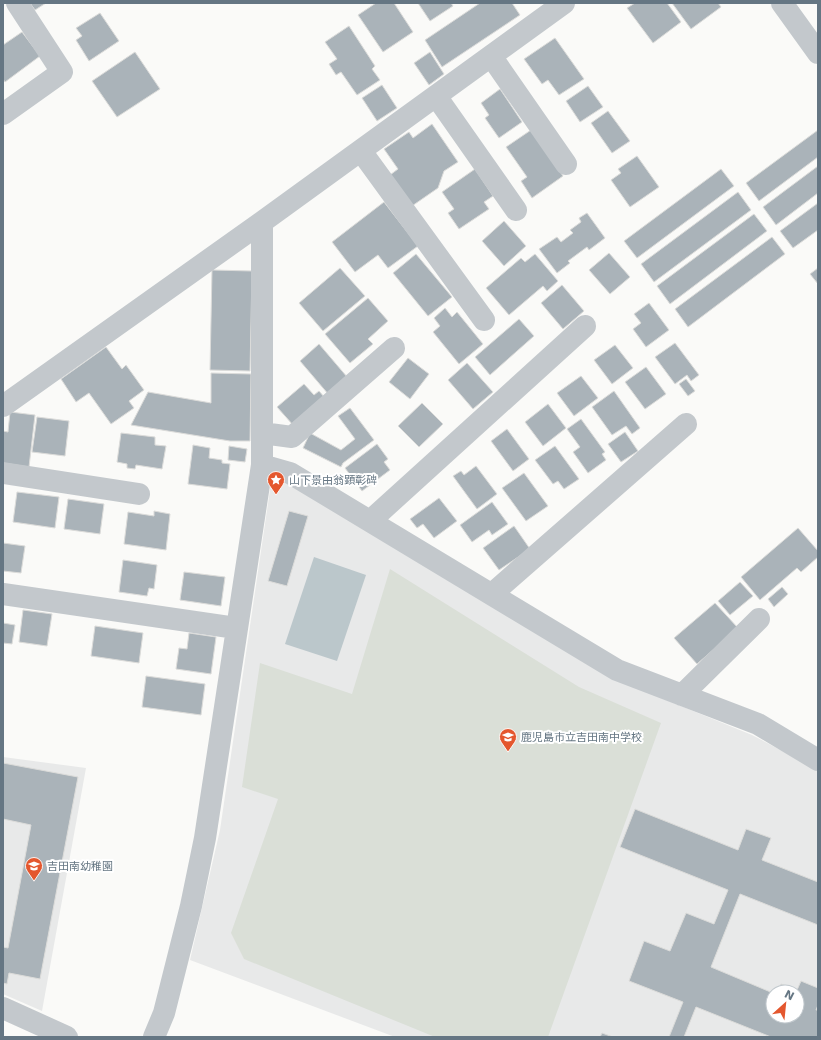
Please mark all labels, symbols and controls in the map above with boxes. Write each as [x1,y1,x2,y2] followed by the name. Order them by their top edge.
[266,470,286,495] place icon: 山下景由翁顕彰碑
[289,474,377,487] place label: 山下景由翁顕彰碑
[498,727,518,752] school or university icon: 鹿児島市立吉田南中学校
[521,731,642,744] place label: 鹿児島市立吉田南中学校
[24,856,44,881] school or university icon: 吉田南幼稚園
[47,860,113,873] place label: 吉田南幼稚園
[765,984,805,1024] north arrow
[782,988,796,1003] text: N

